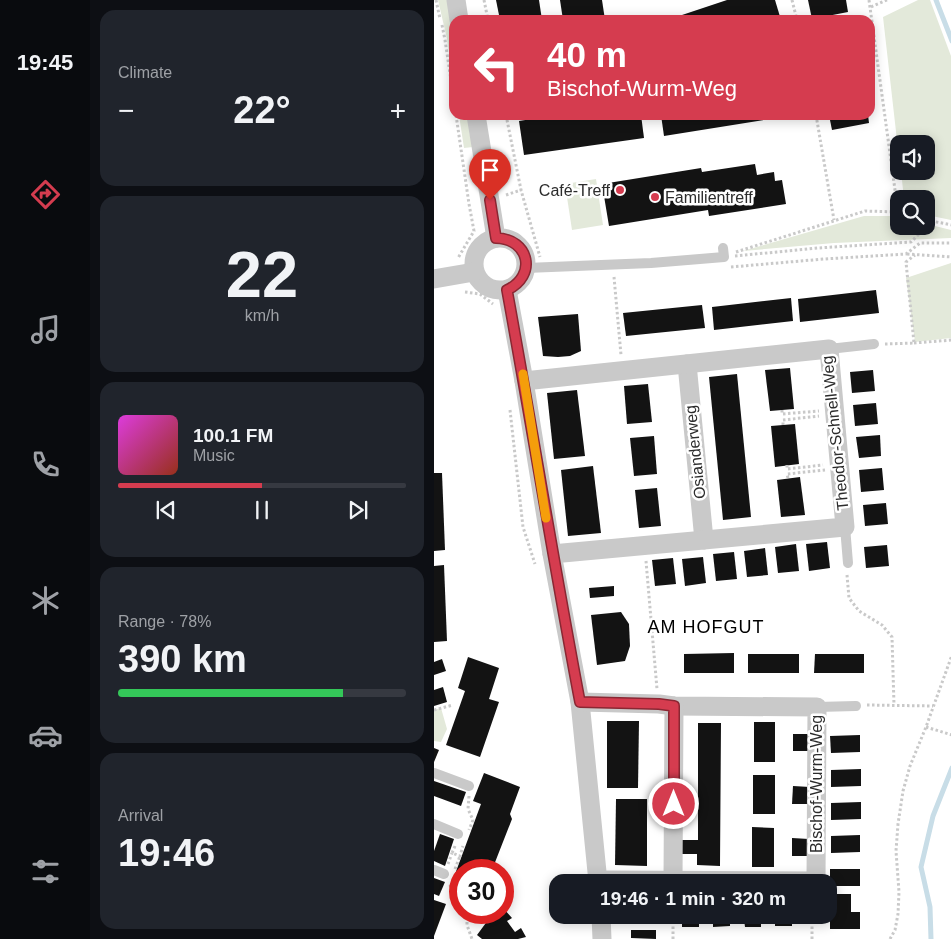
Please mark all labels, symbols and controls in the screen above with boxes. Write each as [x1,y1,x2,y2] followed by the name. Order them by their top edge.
[464,35,529,100] icon: left
[547,35,627,74] text: 40 m
[17,50,73,75] text: 19:45
[118,64,172,81] text: Climate
[547,76,737,101] text: Bischof-Wurm-Weg
[233,89,291,131] text: 22°
[118,95,134,126] text: −
[390,95,406,126] text: +
[890,135,935,235] map controls
[890,135,935,180] button: sound
[469,149,511,200] pin
[476,156,504,184] icon: arrive
[28,177,63,212] icon: directions
[539,182,611,199] place label: Café-Treff
[614,184,626,196] marker: Café-Treff
[665,189,753,206] place label: Familientreff
[890,190,935,235] button: search
[649,191,661,203] marker: Familientreff
[226,238,298,311] text: 22
[245,307,279,324] text: km/h
[28,312,63,347] icon: music
[818,355,852,511] street label: Theodor-Schnell-Weg
[682,404,708,500] street label: Osianderweg
[193,425,273,446] text: 100.1 FM
[28,447,63,482] icon: phone
[193,447,235,464] text: Music
[152,496,180,524] icon: previous
[248,496,276,524] icon: pause
[344,496,372,524] icon: next
[28,583,63,618] icon: climate
[118,613,211,630] text: Range · 78%
[648,617,765,637] district label: AM HOFGUT
[118,638,247,680] text: 390 km
[808,715,825,853] street label: Bischof-Wurm-Weg
[28,718,63,753] icon: car
[647,777,699,829] position arrow
[118,807,163,824] text: Arrival
[118,832,215,874] text: 19:46
[28,854,63,889] icon: filters
[449,859,514,924] speed limit sign: 30
[600,888,786,909] text: 19:46 · 1 min · 320 m

